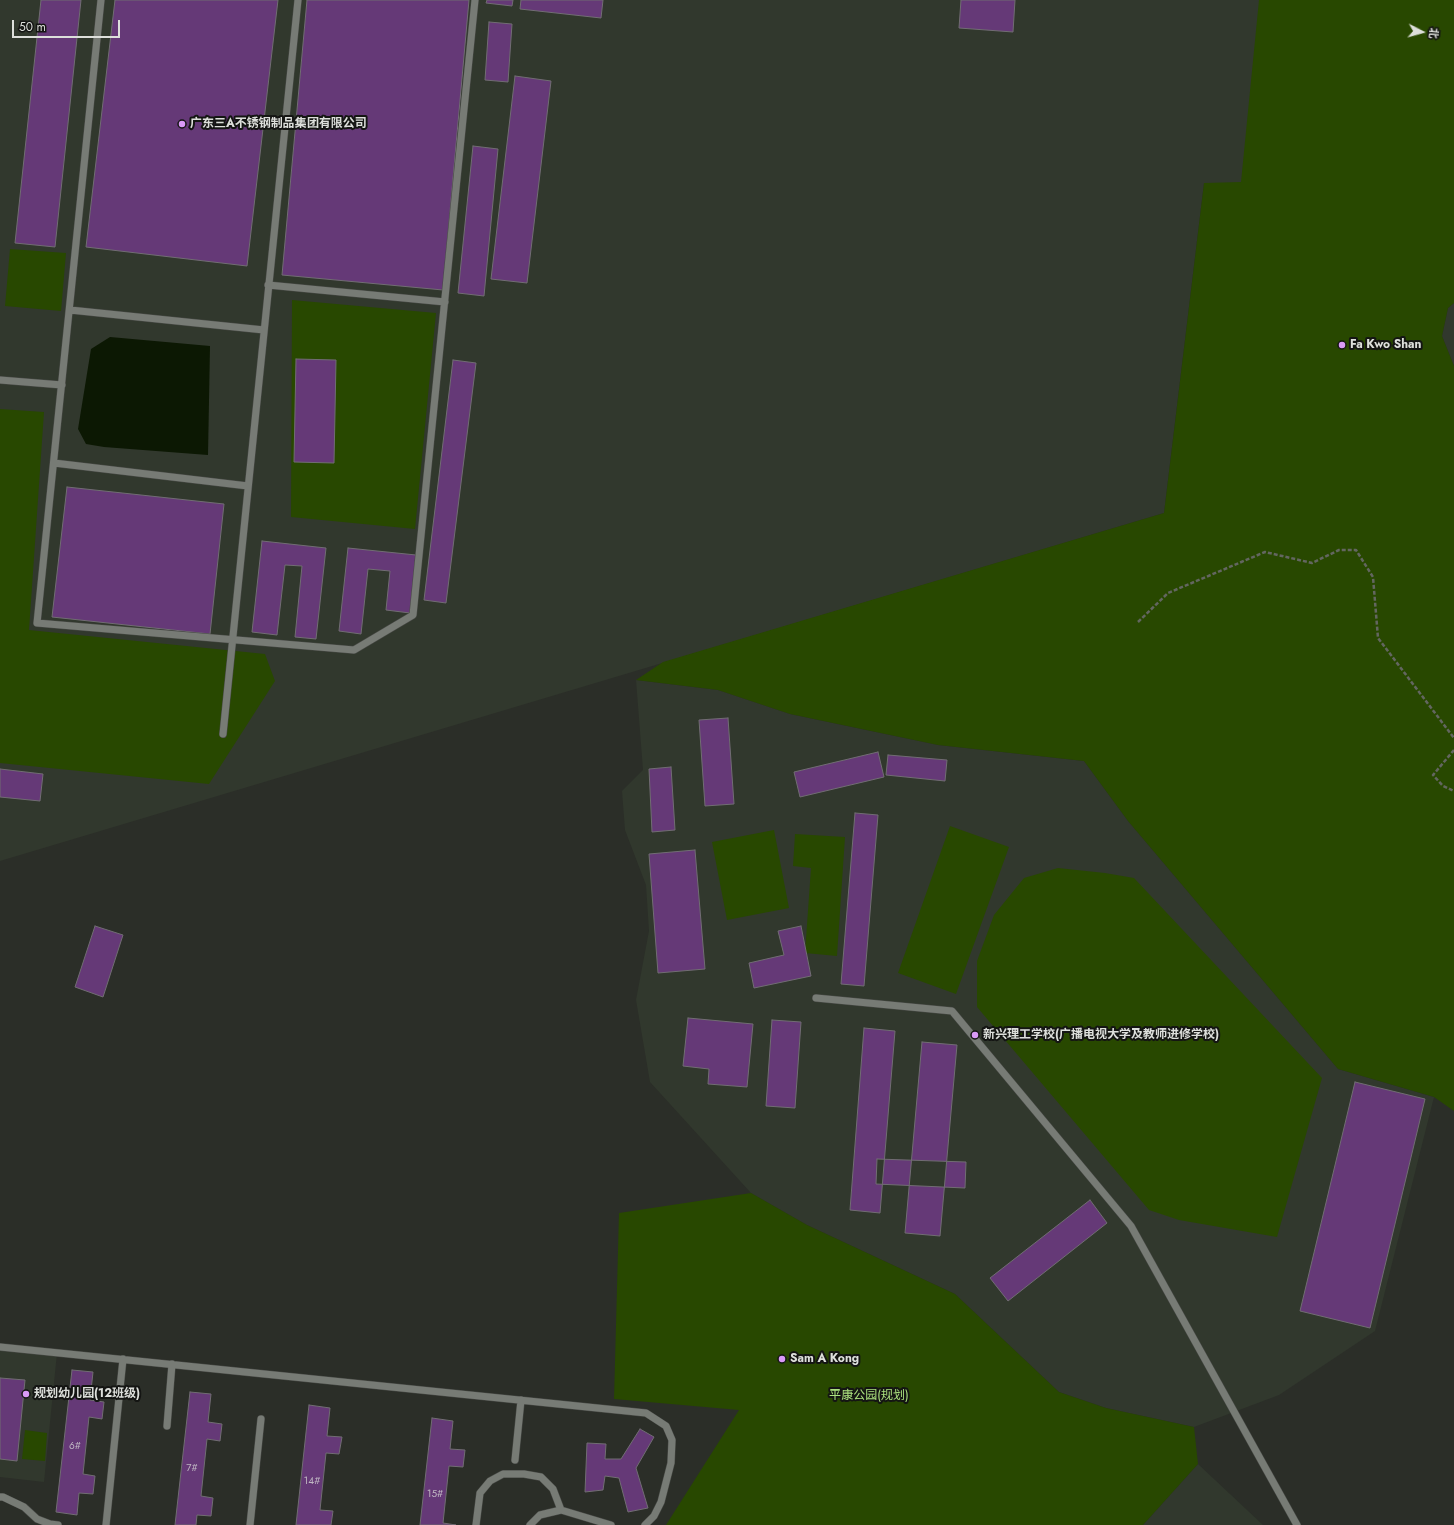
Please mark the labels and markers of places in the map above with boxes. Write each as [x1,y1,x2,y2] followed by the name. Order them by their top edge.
[190,117,367,131] place label: 广东三A不锈钢制品集团有限公司
[177,119,187,129] marker: 广东三A不锈钢制品集团有限公司
[1350,338,1421,352] place label: Fa Kwo Shan
[1337,340,1347,350] marker: Fa Kwo Shan
[983,1028,1219,1042] place label: 新兴理工学校(广播电视大学及教师进修学校)
[970,1030,980,1040] marker: 新兴理工学校(广播电视大学及教师进修学校)
[790,1352,859,1366] place label: Sam A Kong
[777,1354,787,1364] marker: Sam A Kong
[34,1387,140,1401] place label: 规划幼儿园(12班级)
[21,1389,31,1399] marker: 规划幼儿园(12班级)

